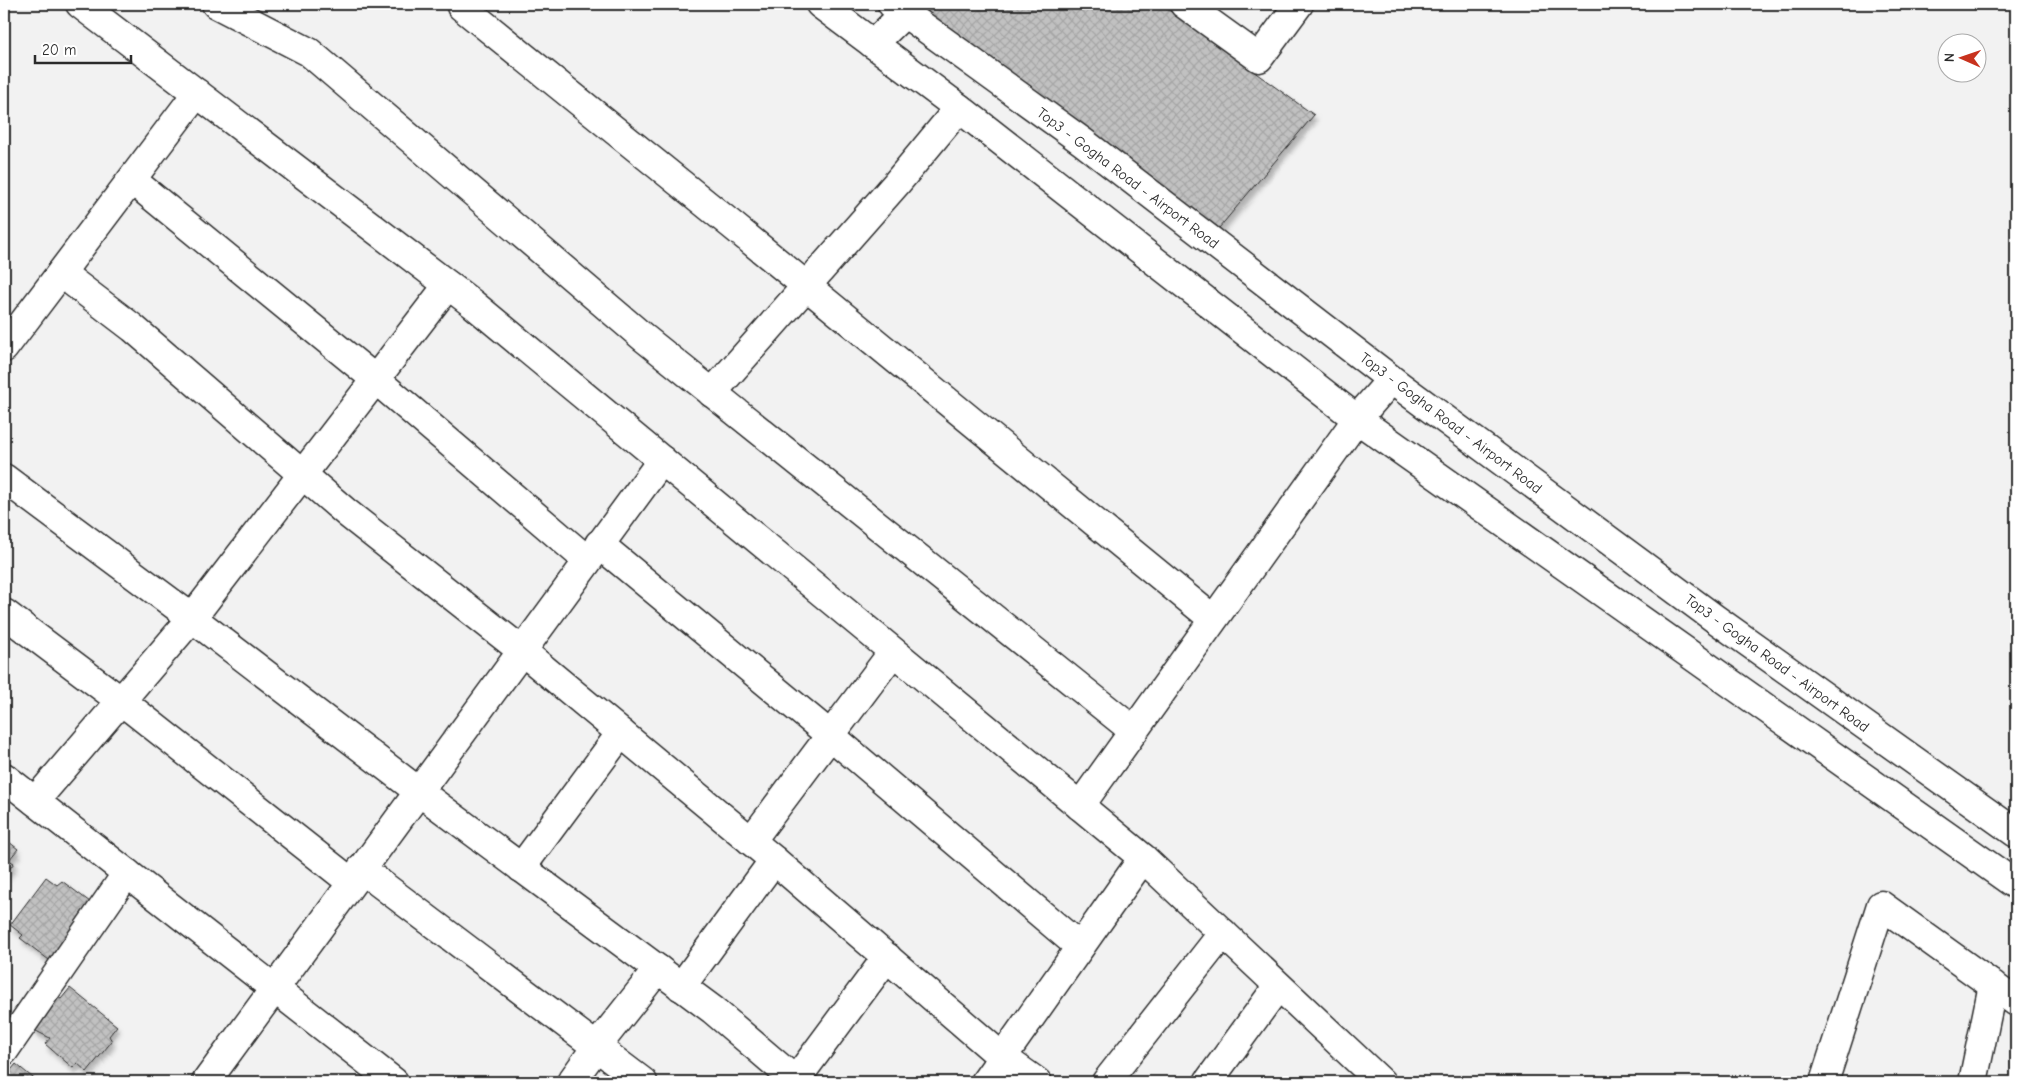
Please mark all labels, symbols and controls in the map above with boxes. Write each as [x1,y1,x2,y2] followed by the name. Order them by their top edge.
[35,32,131,64] scale bar
[1938,32,1988,82] north arrow
[42,41,76,59] text: 20 m
[1941,53,1958,62] text: N
[1033,104,1223,252] street label: Top3 - Gogha Road - Airport Road
[1356,349,1546,497] street label: Top3 - Gogha Road - Airport Road
[1681,590,1873,736] street label: Top3 - Gogha Road - Airport Road

